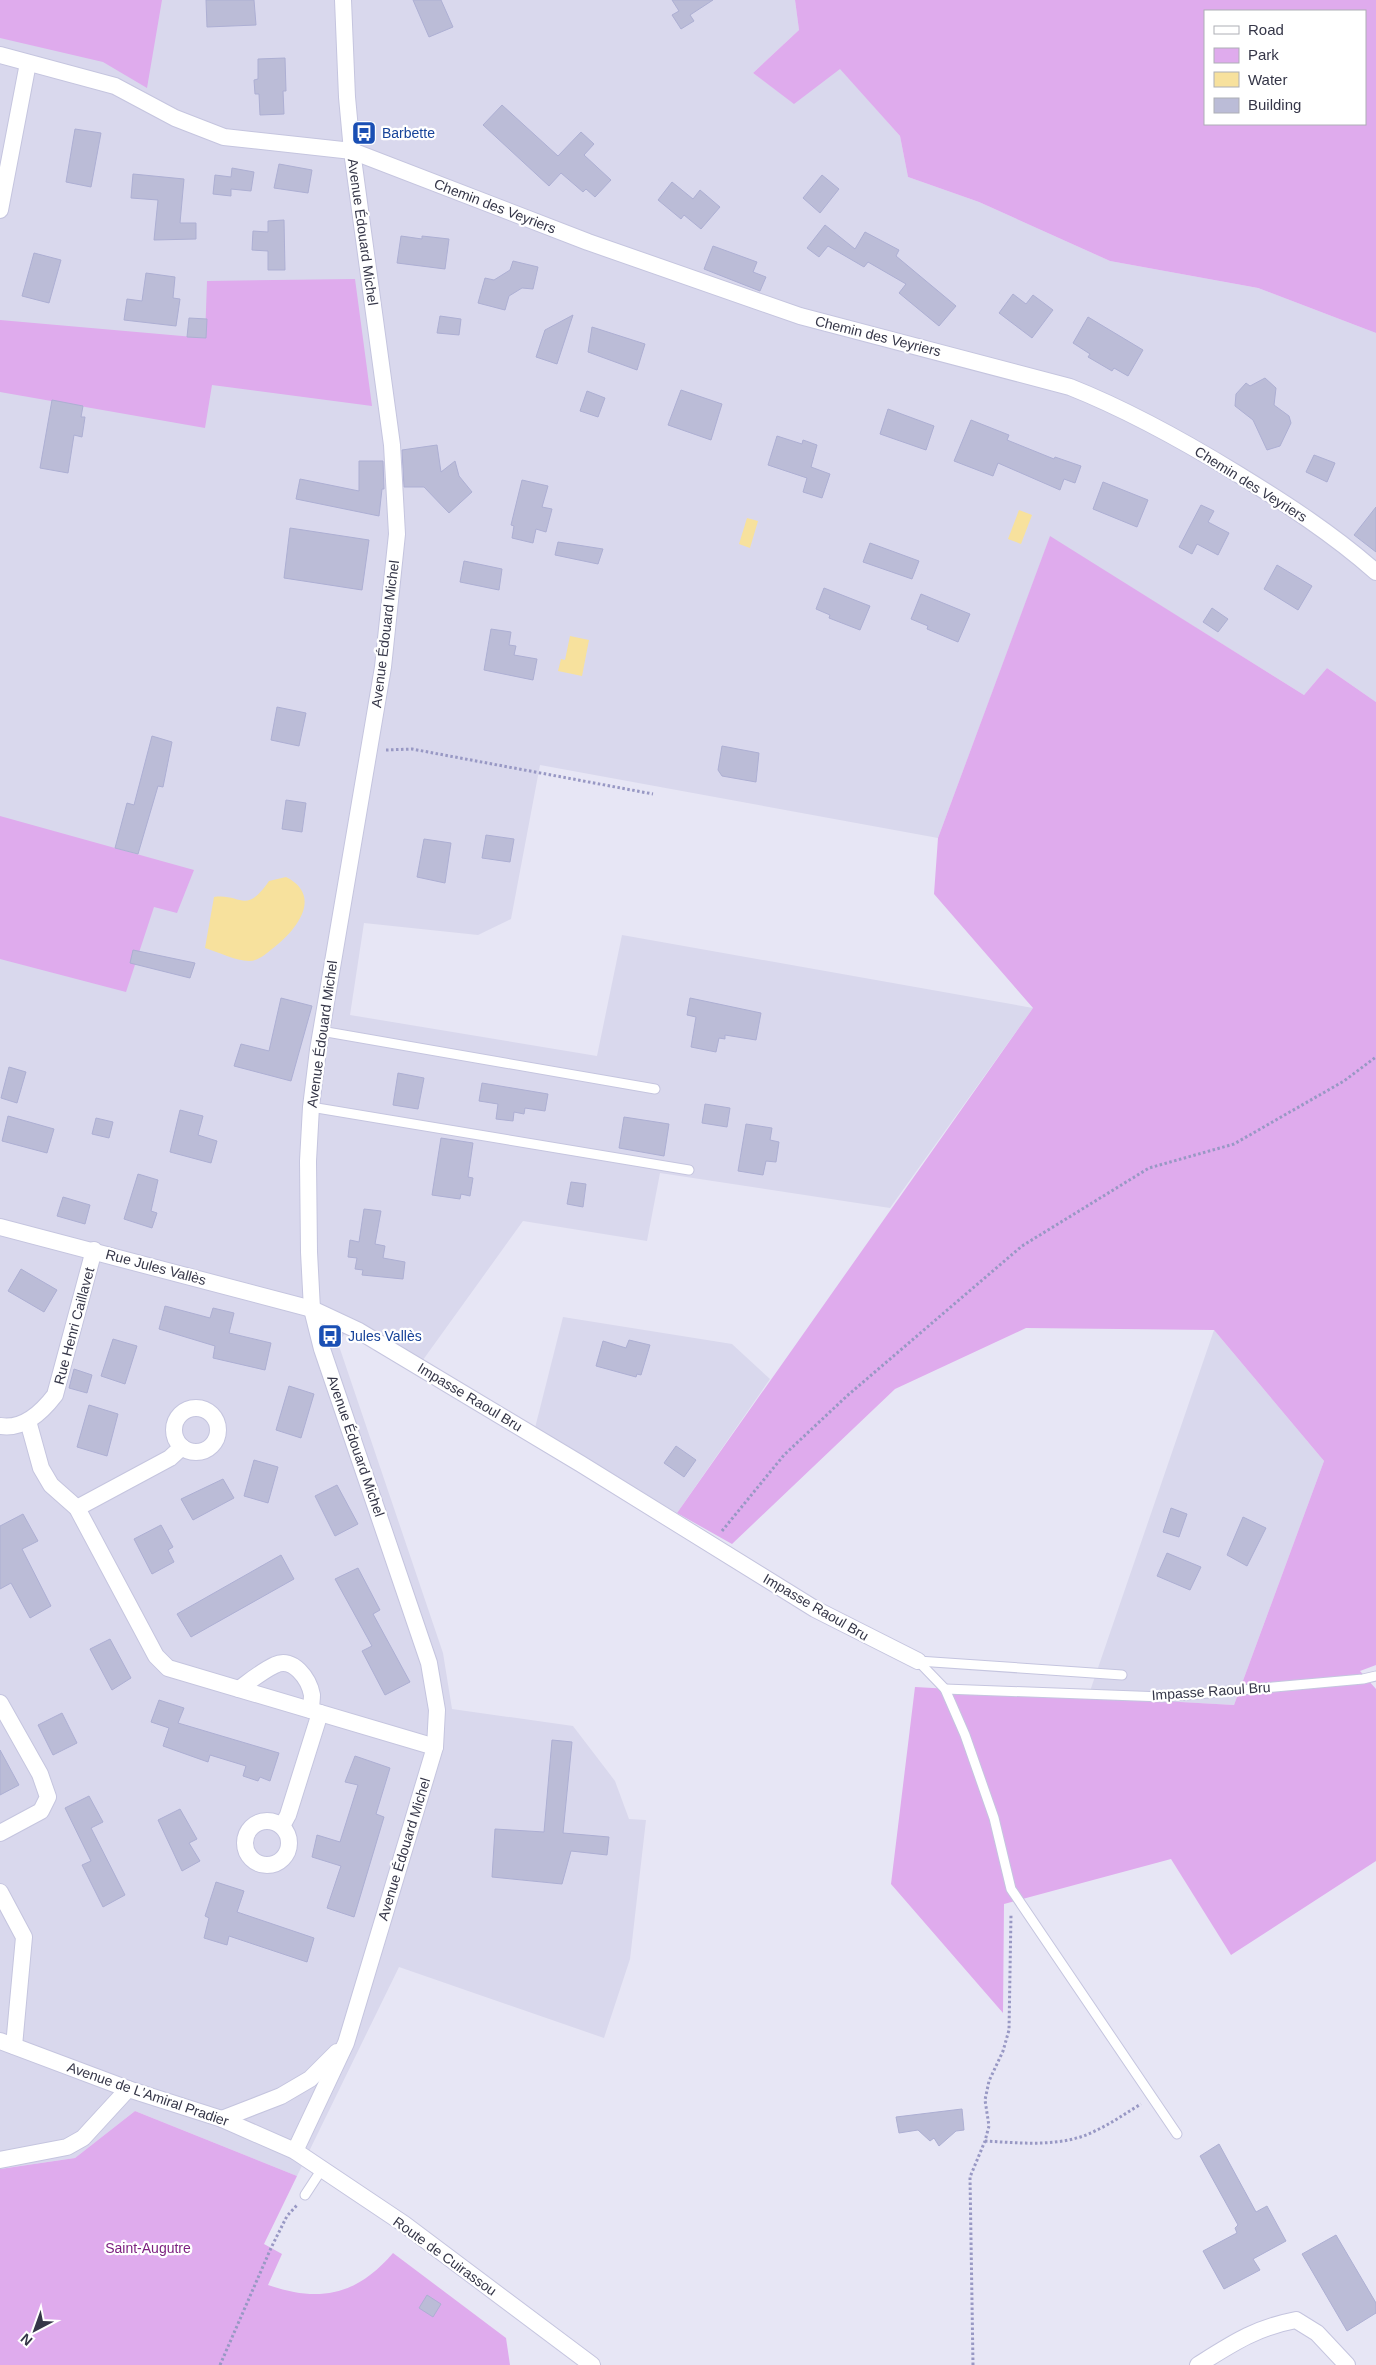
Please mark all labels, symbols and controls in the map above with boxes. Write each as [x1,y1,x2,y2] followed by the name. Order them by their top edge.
[1204,10,1366,125] legend
[1248,21,1284,38] text: Road
[1248,46,1279,63] text: Park
[1248,71,1287,88] text: Water
[1248,96,1301,113] text: Building
[351,120,377,146] bus stop icon: Barbette
[382,125,435,141] place label: Barbette
[345,157,381,307] street label: Avenue Édouard Michel
[432,175,558,237] street label: Chemin des Veyriers
[813,313,943,359] street label: Chemin des Veyriers
[1192,443,1310,525] street label: Chemin des Veyriers
[368,559,402,709] street label: Avenue Édouard Michel
[304,959,340,1109] street label: Avenue Édouard Michel
[104,1246,208,1288] street label: Rue Jules Vallès
[51,1266,97,1386] street label: Rue Henri Caillavet
[317,1323,343,1349] bus stop icon: Jules Vallès
[348,1328,422,1344] place label: Jules Vallès
[415,1359,525,1435] street label: Impasse Raoul Bru
[324,1373,388,1519] street label: Avenue Édouard Michel
[760,1570,872,1644] street label: Impasse Raoul Bru
[1151,1679,1271,1703] street label: Impasse Raoul Bru
[375,1776,433,1922] street label: Avenue Édouard Michel
[65,2059,231,2129] street label: Avenue de L'Amiral Pradier
[390,2213,500,2299] street label: Route de Cuirassou
[105,2240,191,2256] park label: Saint-Augutre
[10,2305,60,2355] north arrow
[17,2330,36,2349] text: N

